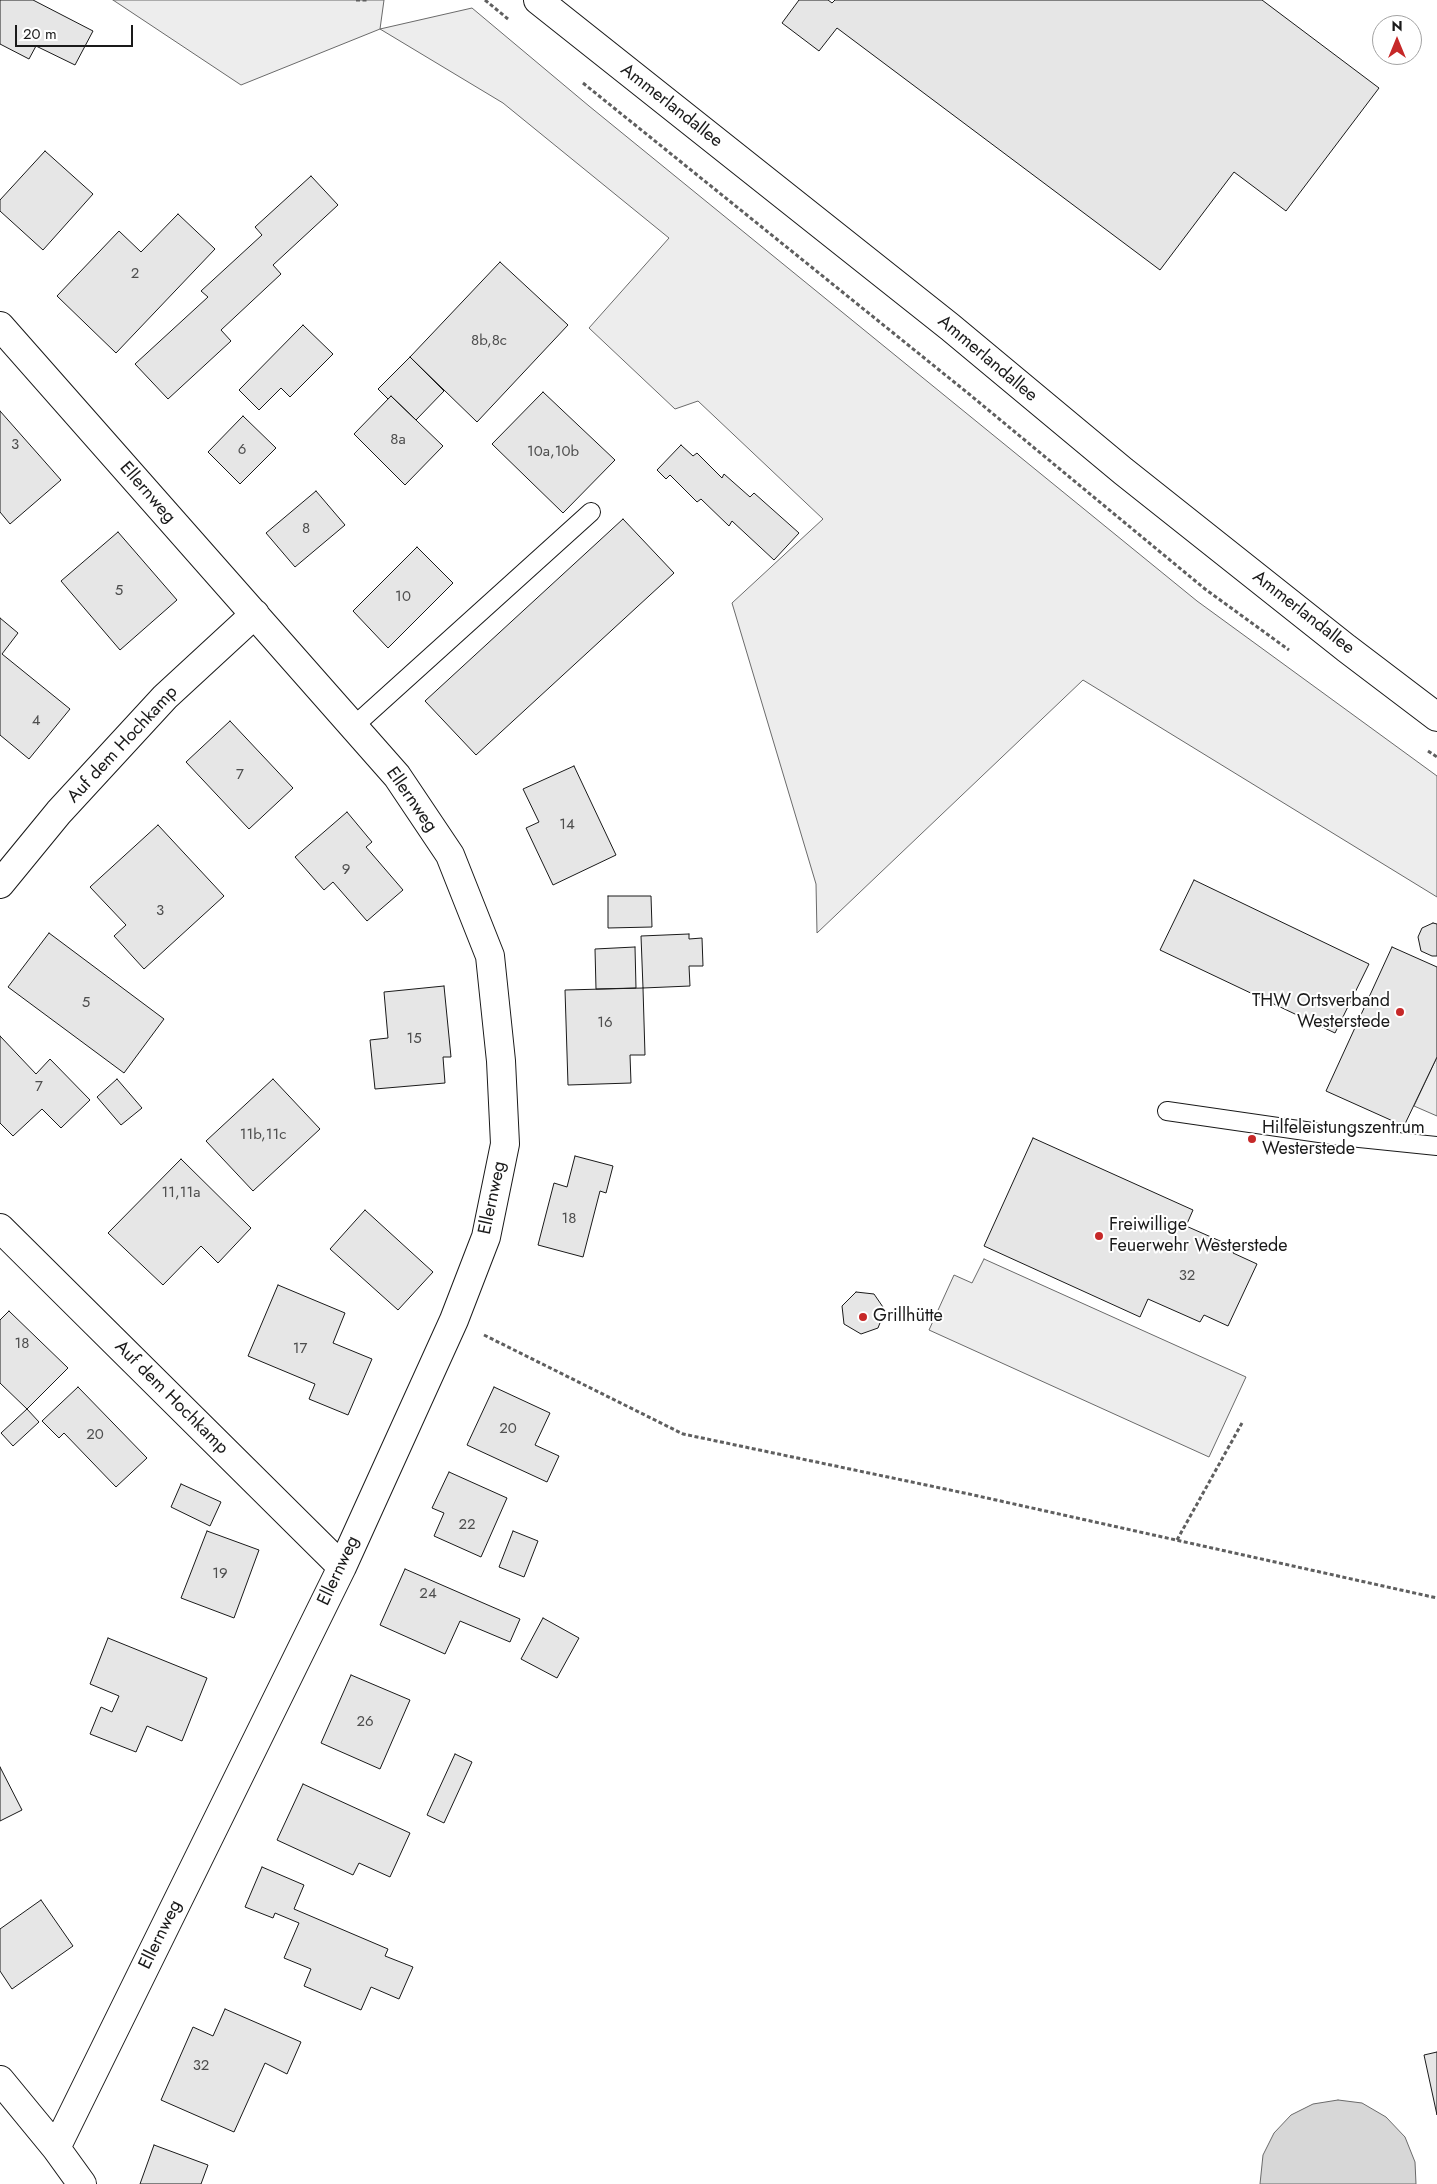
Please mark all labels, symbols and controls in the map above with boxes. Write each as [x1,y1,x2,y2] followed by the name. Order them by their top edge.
[18,15,135,47] scale bar
[1372,15,1422,65] north arrow
[1391,16,1403,36] text: N
[23,23,57,45] text: 20 m
[616,60,726,152] street label: Ammerlandallee
[131,265,139,283] house number: 2
[933,311,1041,407] street label: Ammerlandallee
[471,332,507,350] house number: 8b,8c
[390,431,406,449] house number: 8a
[11,436,19,454] house number: 3
[238,441,246,459] house number: 6
[527,443,579,461] house number: 10a,10b
[114,458,180,528] street label: Ellernweg
[302,520,310,538] house number: 8
[1248,567,1358,659] street label: Ammerlandallee
[115,582,123,600] house number: 5
[395,588,411,606] house number: 10
[63,682,183,808] street label: Auf dem Hochkamp
[32,712,40,730] house number: 4
[381,763,441,837] street label: Ellernweg
[236,766,244,784] house number: 7
[559,816,575,834] house number: 14
[342,861,350,879] house number: 9
[156,902,164,920] house number: 3
[1252,991,1390,1034] place label: THW Ortsverband Westerstede
[82,994,90,1012] house number: 5
[1394,1006,1406,1018] marker: THW Ortsverband Westerstede
[597,1014,613,1032] house number: 16
[406,1030,422,1048] house number: 15
[35,1078,43,1096] house number: 7
[1262,1118,1425,1160] place label: Hilfeleistungszentrum Westerstede
[240,1126,286,1144] house number: 11b,11c
[1246,1133,1258,1145] marker: Hilfeleistungszentrum Westerstede
[475,1159,511,1237] street label: Ellernweg
[162,1184,200,1202] house number: 11,11a
[562,1210,576,1228] house number: 18
[1109,1215,1287,1258] place label: Freiwillige Feuerwehr Westerstede
[1093,1230,1105,1242] marker: Freiwillige Feuerwehr Westerstede
[1179,1267,1195,1285] house number: 32
[873,1306,943,1328] place label: Grillhütte
[857,1311,869,1323] marker: Grillhütte
[15,1335,29,1353] house number: 18
[110,1337,232,1459] street label: Auf dem Hochkamp
[293,1340,307,1358] house number: 17
[499,1420,517,1438] house number: 20
[86,1426,104,1444] house number: 20
[458,1516,476,1534] house number: 22
[313,1533,365,1609] street label: Ellernweg
[212,1565,228,1583] house number: 19
[419,1585,437,1603] house number: 24
[356,1713,374,1731] house number: 26
[135,1897,187,1973] street label: Ellernweg
[193,2057,209,2075] house number: 32

